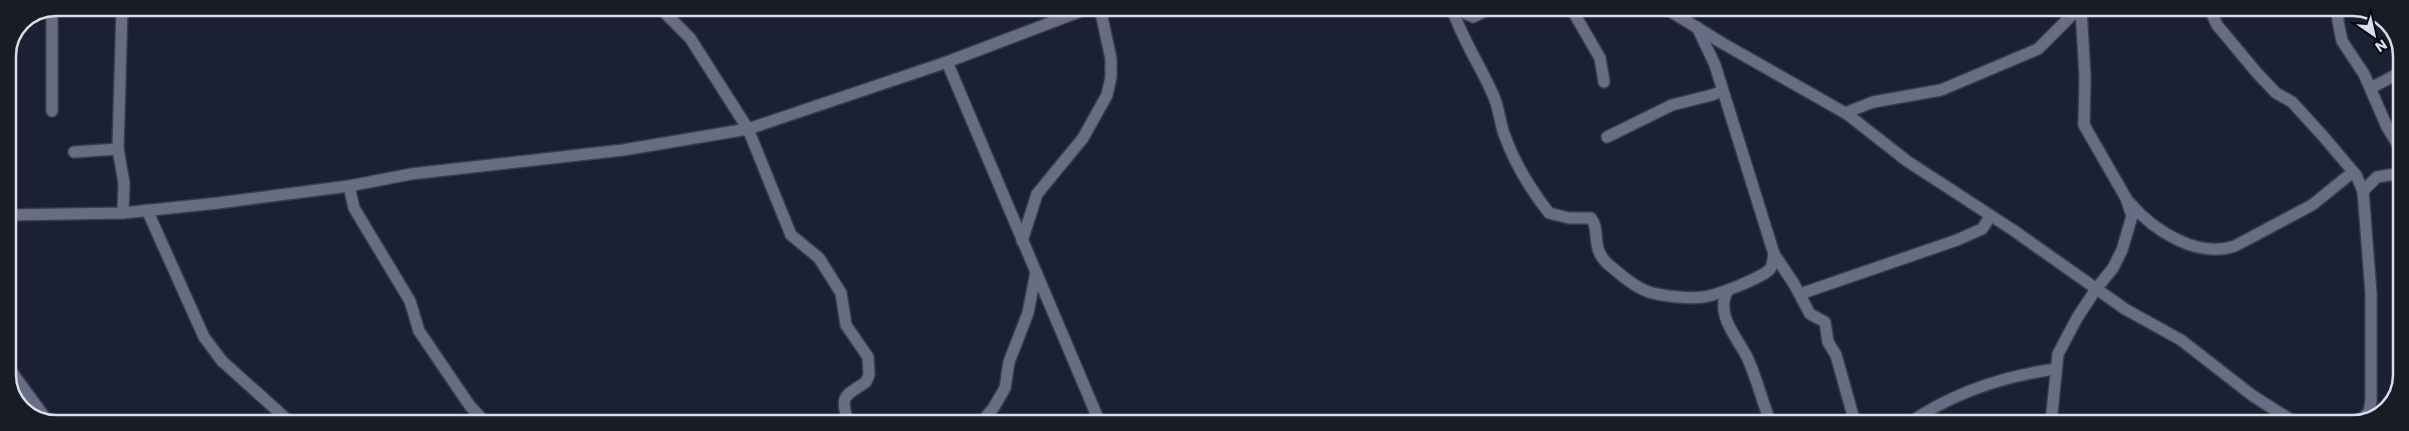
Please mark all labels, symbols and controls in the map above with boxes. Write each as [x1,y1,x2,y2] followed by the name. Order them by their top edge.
[2349,10,2399,60] north arrow
[2371,35,2391,57] text: N

